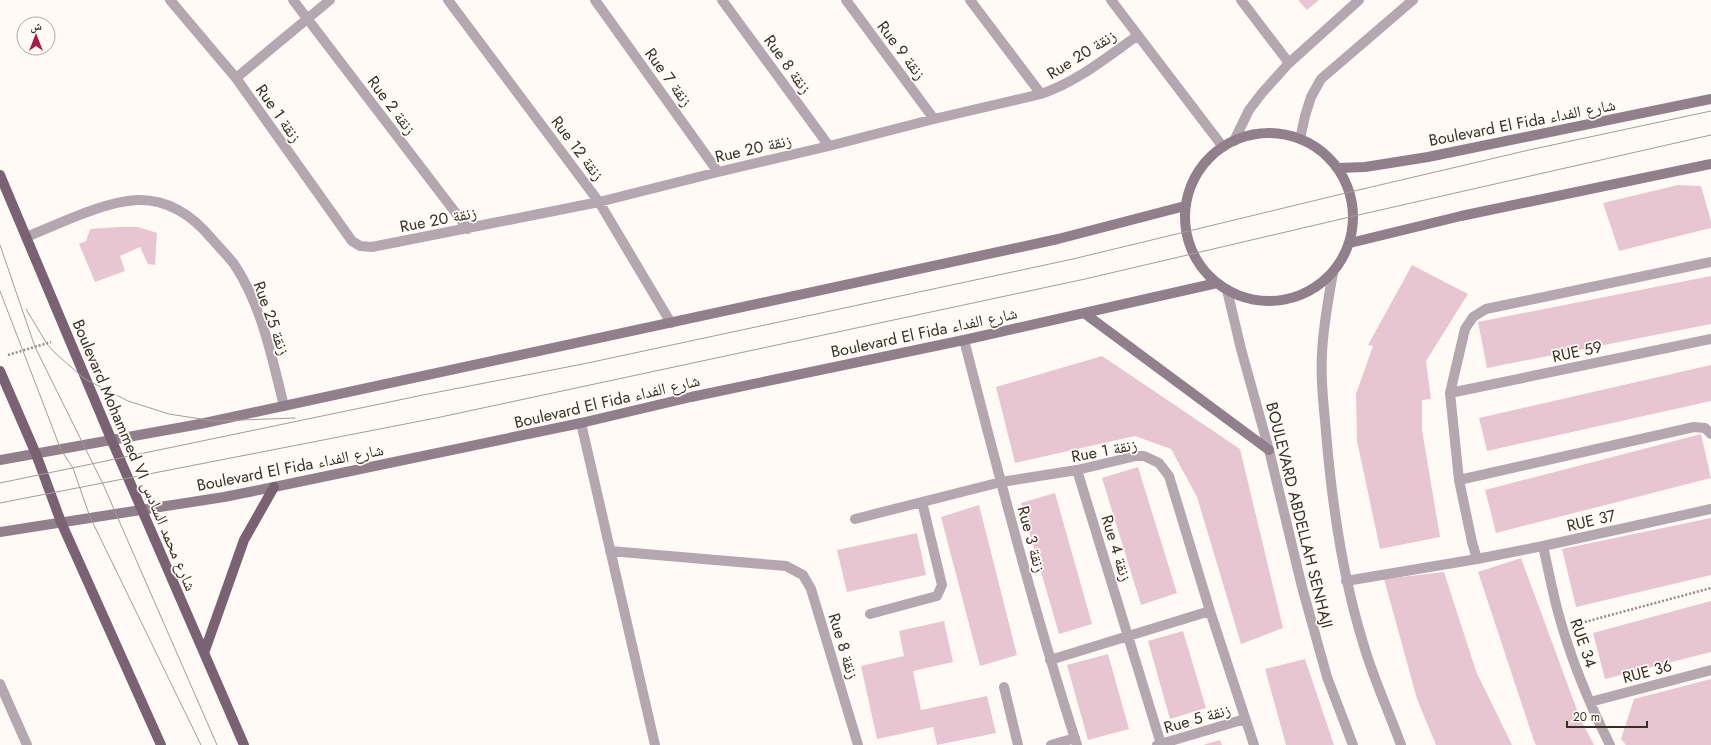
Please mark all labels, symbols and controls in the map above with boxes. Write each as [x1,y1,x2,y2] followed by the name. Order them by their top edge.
[16,16,56,56] north arrow
[872,16,931,85] street label: Rue 9 زنقة
[30,18,42,34] text: ش
[1042,24,1120,85] street label: Rue 20 زنقة
[758,30,817,99] street label: Rue 8 زنقة
[639,43,698,111] street label: Rue 7 زنقة
[362,71,421,140] street label: Rue 2 زنقة
[250,79,307,147] street label: Rue 1 زنقة
[1427,93,1618,152] street label: Boulevard El Fida شارع الفداء
[546,111,610,185] street label: Rue 12 زنقة
[713,129,794,168] street label: Rue 20 زنقة
[398,201,479,238] street label: Rue 20 زنقة
[247,278,296,358] street label: Rue 25 زنقة
[829,301,1019,363] street label: Boulevard El Fida شارع الفداء
[67,316,202,595] street label: Boulevard Mohammed VI شارع محمد السادس
[1550,335,1604,368] street label: RUE 59
[512,369,702,434] street label: Boulevard El Fida شارع الفداء
[1260,400,1339,631] street label: BOULEVARD ABDELLAH SENHAJI
[1069,433,1139,468] street label: Rue 1 زنقة
[195,438,386,497] street label: Boulevard El Fida شارع الفداء
[1012,503,1051,575] street label: Rue 3 زنقة
[1564,504,1618,537] street label: RUE 37
[1096,512,1138,584] street label: Rue 4 زنقة
[823,610,864,682] street label: Rue 8 زنقة
[1564,615,1603,671] street label: RUE 34
[1620,654,1675,689] street label: RUE 36
[1161,698,1233,739] street label: Rue 5 زنقة
[1567,703,1647,729] scale bar
[1573,708,1600,726] text: 20 m

